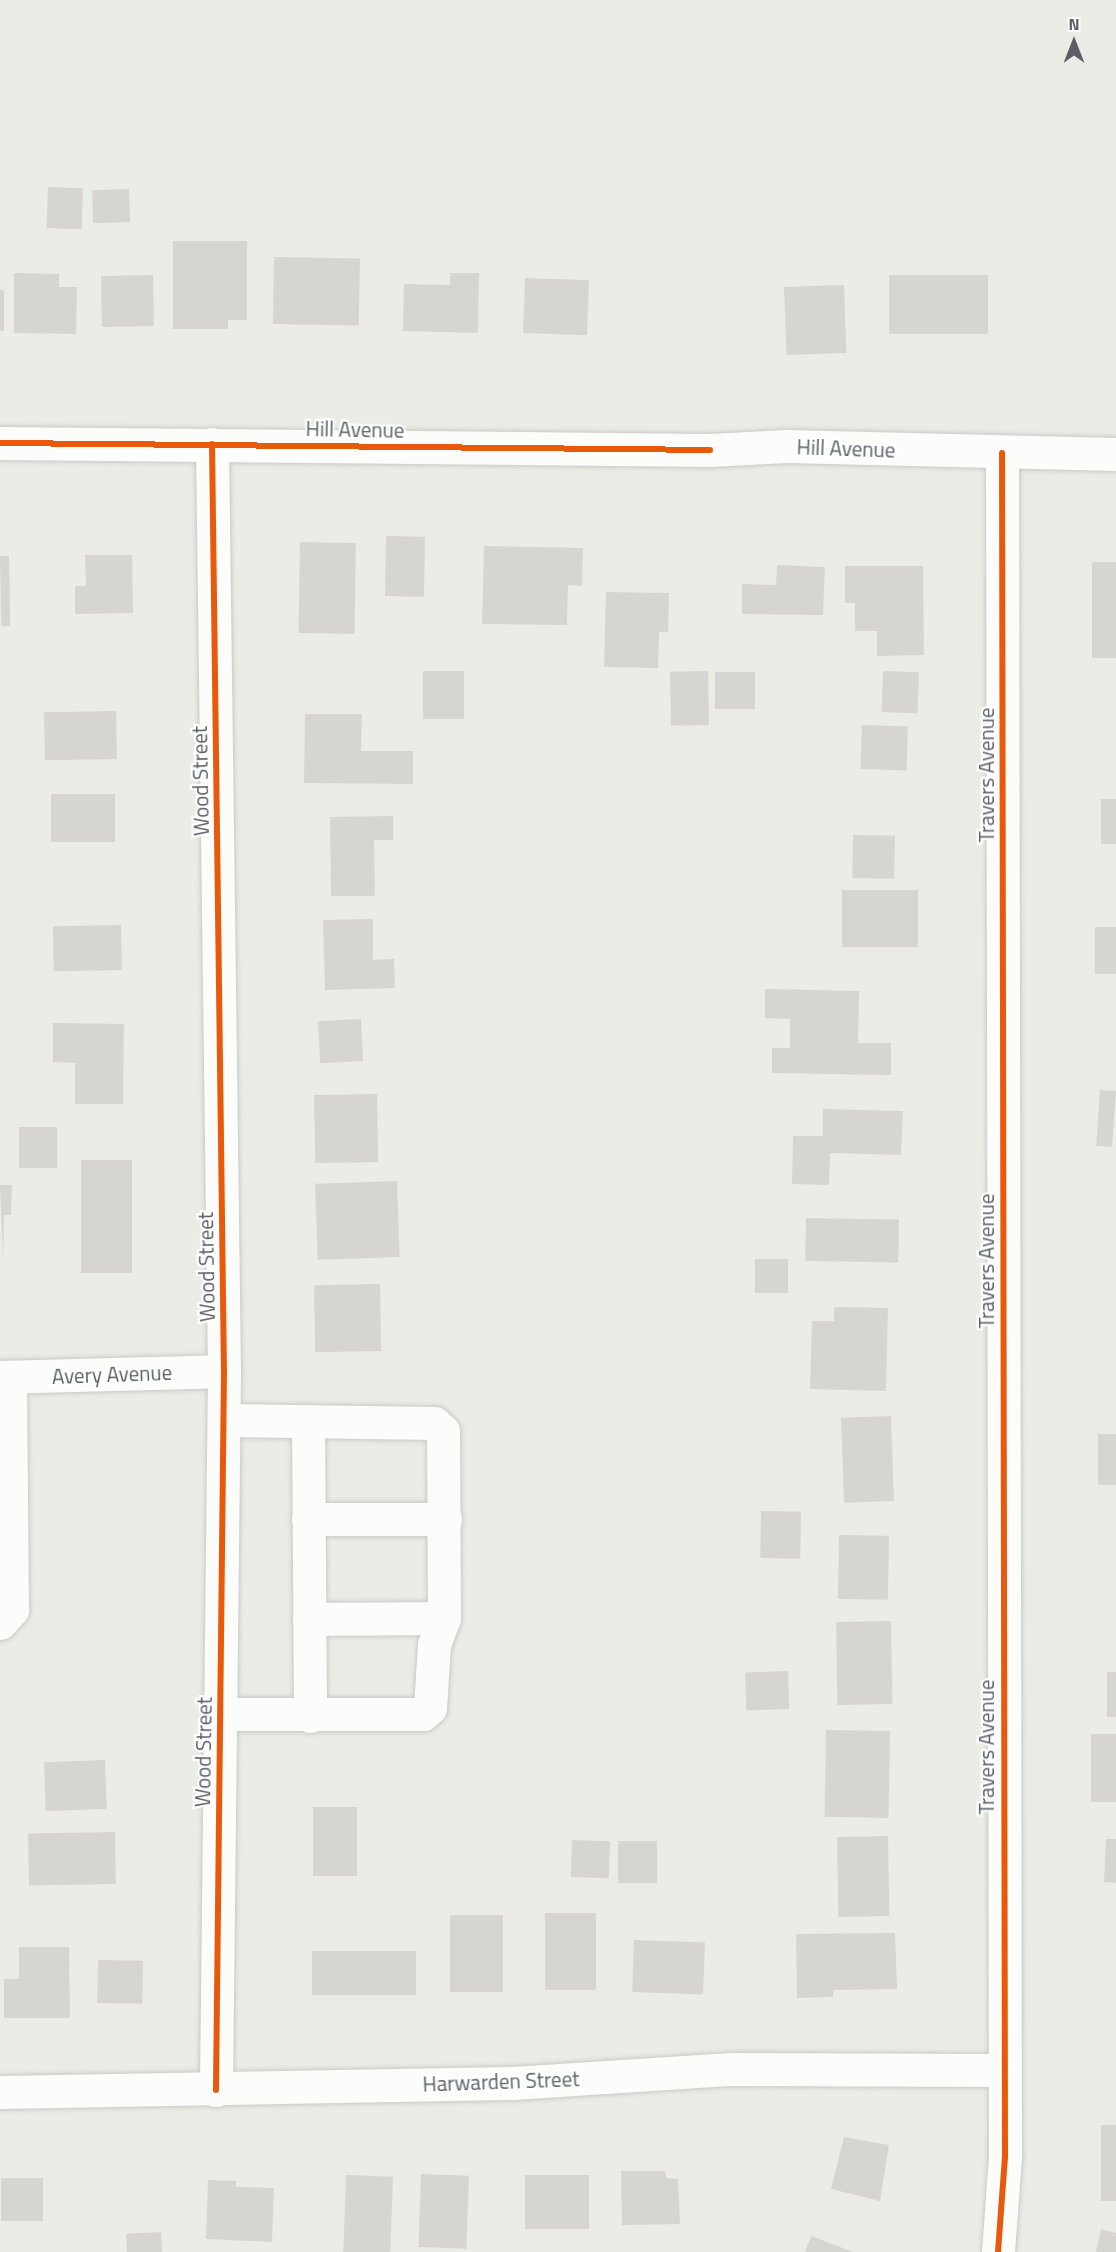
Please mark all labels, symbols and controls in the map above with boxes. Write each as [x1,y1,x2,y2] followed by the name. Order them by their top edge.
[1044,12,1104,72] north arrow
[1068,12,1080,36] text: N
[305,416,405,442] street label: Hill Avenue
[796,434,896,462] street label: Hill Avenue
[973,708,999,842] street label: Travers Avenue
[186,726,214,836] street label: Wood Street
[973,1194,999,1328] street label: Travers Avenue
[192,1212,220,1322] street label: Wood Street
[51,1359,173,1389] street label: Avery Avenue
[973,1680,999,1814] street label: Travers Avenue
[189,1697,217,1807] street label: Wood Street
[422,2066,580,2096] street label: Harwarden Street

